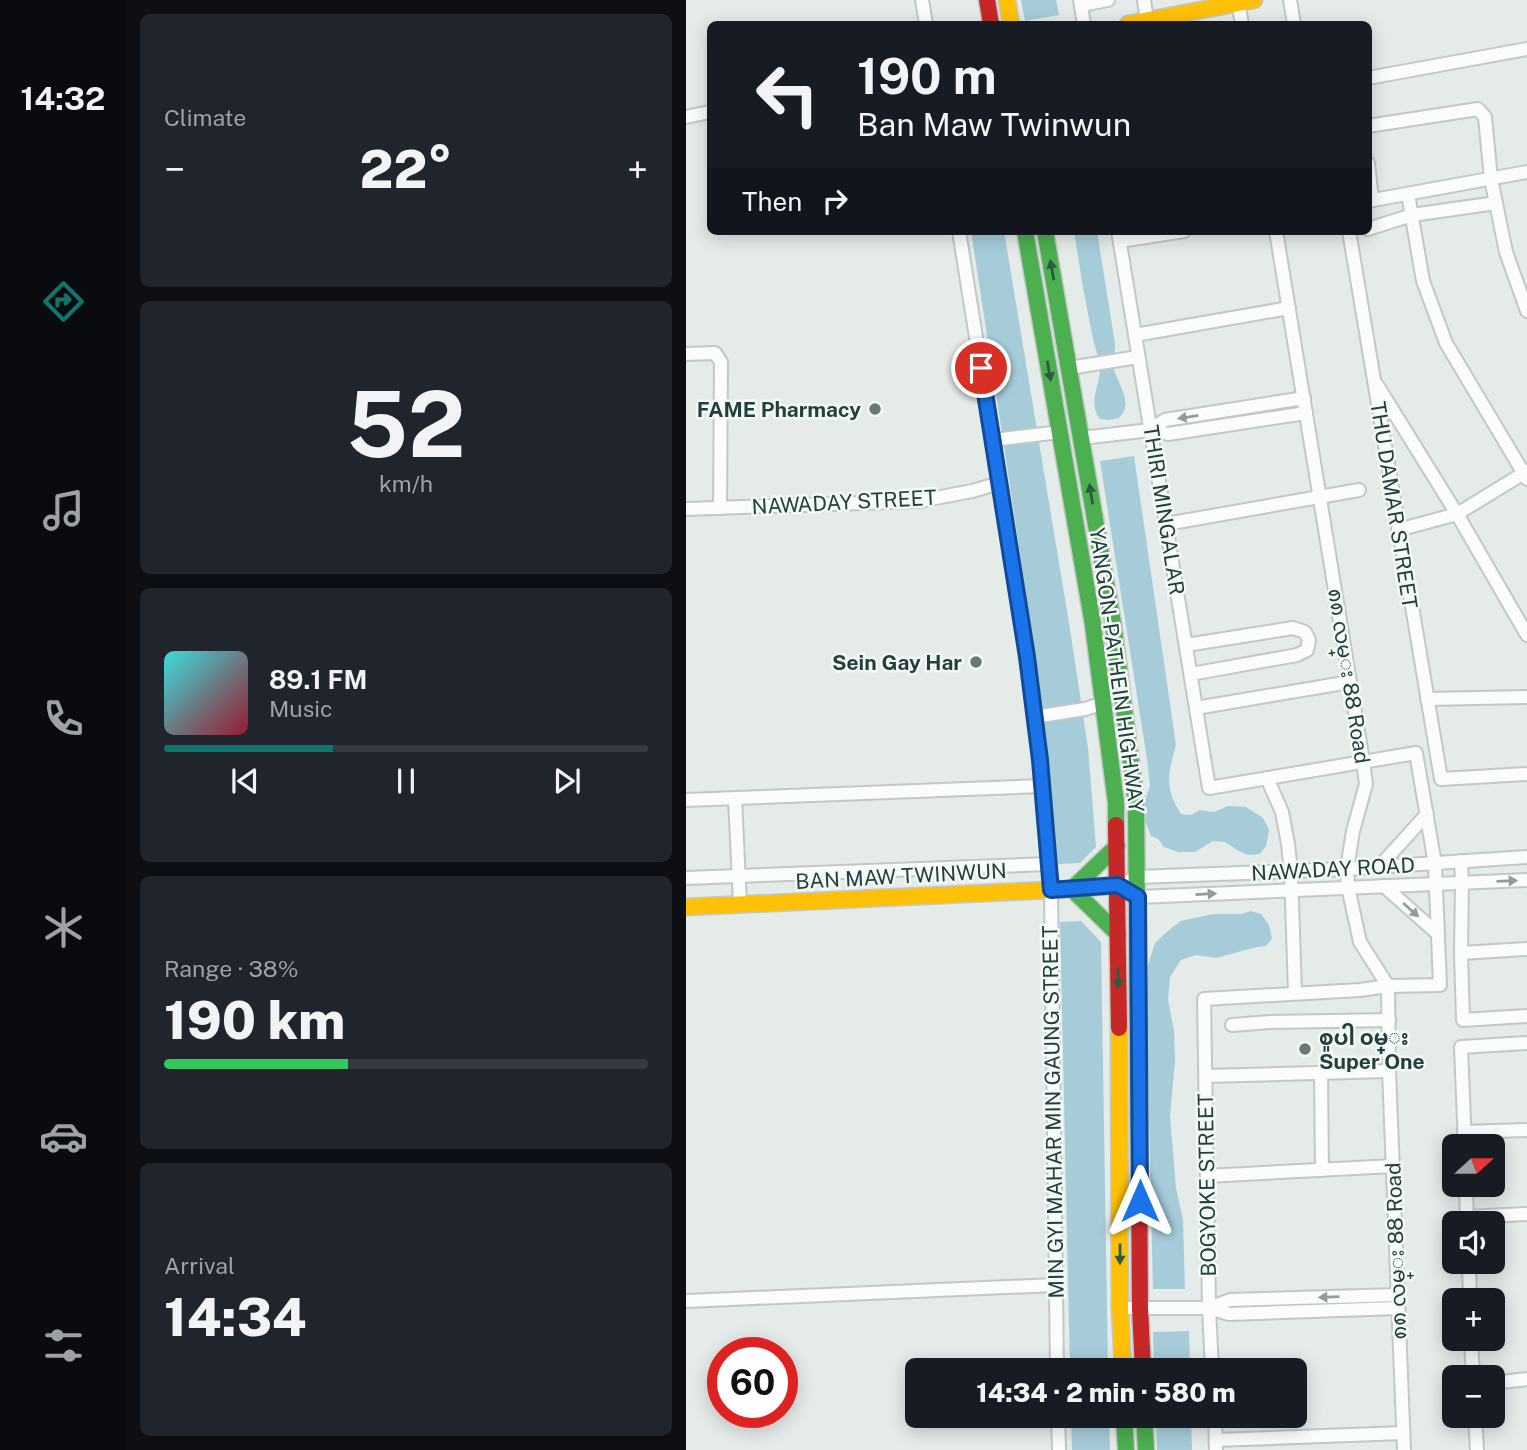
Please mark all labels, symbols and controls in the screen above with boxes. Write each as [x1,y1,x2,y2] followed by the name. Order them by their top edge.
[857,47,997,105] text: 190 m
[742,49,833,140] icon: left
[21,80,105,117] text: 14:32
[164,104,246,131] text: Climate
[857,106,1131,143] text: Ban Maw Twinwun
[360,139,452,200] text: 22°
[164,147,185,192] text: −
[627,147,648,192] text: +
[816,182,854,220] icon: right
[742,186,802,217] text: Then
[1046,258,1057,280] one-way arrow
[39,277,88,326] icon: directions
[951,338,1011,398] pin
[962,349,1000,387] icon: arrive
[1044,360,1055,382] one-way arrow
[346,371,466,477] text: 52
[697,397,861,422] place label: FAME Pharmacy
[1365,400,1423,610] street label: THU DAMAR STREET
[867,401,883,417] marker: FAME Pharmacy
[1177,412,1199,423] one-way arrow
[1138,423,1190,597] street label: THIRI MINGALAR
[379,470,433,497] text: km/h
[1085,482,1096,504] one-way arrow
[751,485,937,519] street label: NAWADAY STREET
[39,486,88,535] icon: music
[1085,526,1149,814] street label: YANGON-PATHEIN HIGHWAY
[1318,587,1375,766] street label: ၈၈ လမ္း 88 Road
[832,650,962,675] place label: Sein Gay Har
[968,654,984,670] marker: Sein Gay Har
[269,664,367,695] text: 89.1 FM
[39,694,88,743] icon: phone
[269,695,333,722] text: Music
[226,762,264,800] icon: previous
[387,762,425,800] icon: pause
[548,762,586,800] icon: next
[1250,852,1416,886] street label: NAWADAY ROAD
[795,858,1007,894] street label: BAN MAW TWINWUN
[1496,875,1518,887] one-way arrow
[1195,888,1217,899] one-way arrow
[1402,902,1420,918] one-way arrow
[39,903,88,952] icon: climate
[1037,925,1069,1299] street label: MIN GYI MAHAR MIN GAUNG STREET
[164,955,298,982] text: Range · 38%
[1112,967,1124,989] one-way arrow
[164,990,345,1051] text: 190 km
[1319,1023,1425,1074] place label: စူပါ ၀မ္း Super One
[1297,1041,1313,1057] marker: စူပါ ၀မ္း Super One
[1193,1093,1221,1277] street label: BOGYOKE STREET
[39,1112,88,1161] icon: car
[1442,1134,1505,1197] north arrow
[1442,1134,1505,1428] map controls
[1380,1162,1416,1340] street label: ၈၈ လမ္း 88 Road
[1103,1164,1177,1238] position arrow
[1442,1211,1505,1274] button: sound
[1114,1243,1126,1265] one-way arrow
[164,1252,235,1279] text: Arrival
[164,1287,307,1348] text: 14:34
[1442,1288,1505,1351] button: +
[1317,1291,1339,1302] one-way arrow
[39,1321,88,1370] icon: filters
[707,1337,798,1428] speed limit sign: 60
[1442,1365,1505,1428] button: −
[976,1377,1236,1408] text: 14:34 · 2 min · 580 m

